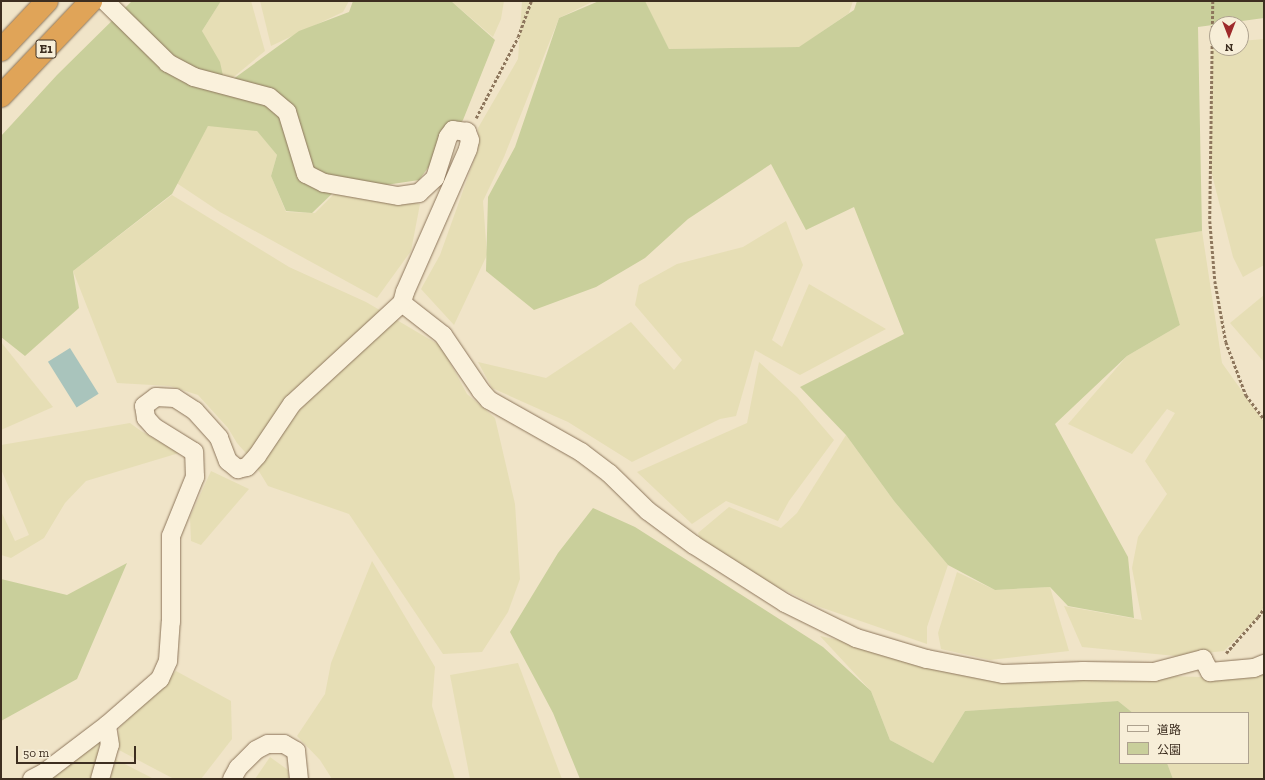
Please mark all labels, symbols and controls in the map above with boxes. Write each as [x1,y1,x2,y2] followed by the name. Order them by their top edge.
[1209,16,1249,56] north arrow
[35,38,57,60] road number: E1
[1225,41,1233,54] text: N
[1119,712,1249,764] legend
[1157,723,1181,737] text: 道路
[18,738,138,764] scale bar
[1157,743,1181,757] text: 公園
[23,746,49,760] text: 50 m

